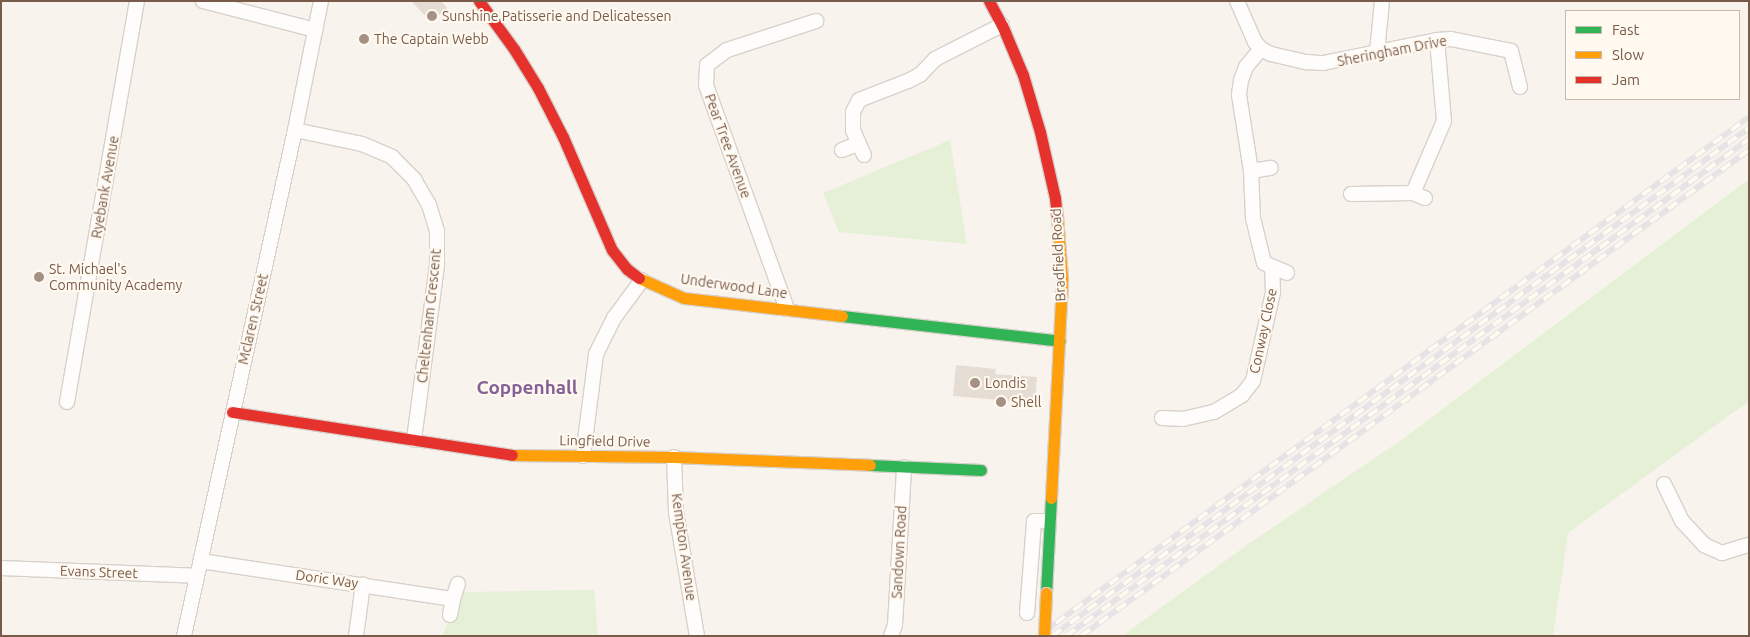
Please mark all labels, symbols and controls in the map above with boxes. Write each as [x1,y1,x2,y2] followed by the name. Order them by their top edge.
[442,8,672,24] place label: Sunshine Patisserie and Delicatessen
[426,10,438,22] marker: Sunshine Patisserie and Delicatessen
[1565,10,1740,100] legend
[1612,21,1639,38] text: Fast
[374,31,489,47] place label: The Captain Webb
[1336,32,1448,70] street label: Sheringham Drive
[358,33,370,45] marker: The Captain Webb
[1612,46,1644,63] text: Slow
[1612,71,1640,88] text: Jam
[701,91,755,201] street label: Pear Tree Avenue
[88,134,122,240] street label: Ryebank Avenue
[1047,208,1069,302] street label: Bradfield Road
[414,248,444,384] street label: Cheltenham Crescent
[49,261,182,294] place label: St. Michael's Community Academy
[679,270,789,302] street label: Underwood Lane
[33,271,45,283] marker: St. Michael's Community Academy
[234,272,272,366] street label: Mclaren Street
[1246,287,1280,375] street label: Conway Close
[985,375,1026,391] place label: Londis
[476,377,578,399] district label: Coppenhall
[969,377,981,389] marker: Londis
[1011,394,1041,410] place label: Shell
[995,396,1007,408] marker: Shell
[559,432,651,450] street label: Lingfield Drive
[668,492,700,602] street label: Kempton Avenue
[888,505,910,599] street label: Sandown Road
[60,562,138,582] street label: Evans Street
[295,566,359,592] street label: Doric Way

